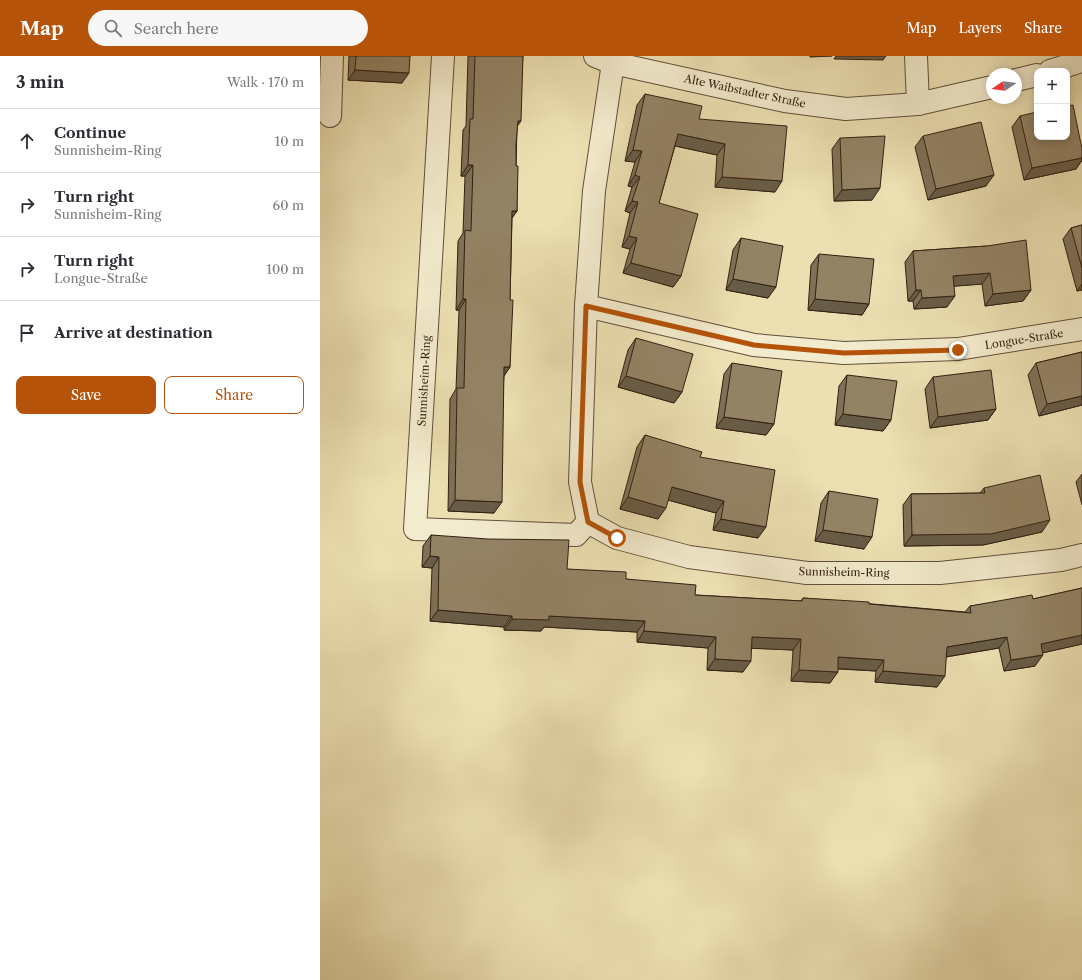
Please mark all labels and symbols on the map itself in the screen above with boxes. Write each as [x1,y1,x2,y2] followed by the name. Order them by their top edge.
[986,68,1022,104] north arrow
[682,71,807,111] street label: Alte Waibstadter Straße
[984,326,1064,352] street label: Longue-Straße
[415,335,433,427] street label: Sunnisheim-Ring
[949,341,967,359] route end
[608,529,626,547] route start
[798,564,890,580] street label: Sunnisheim-Ring

